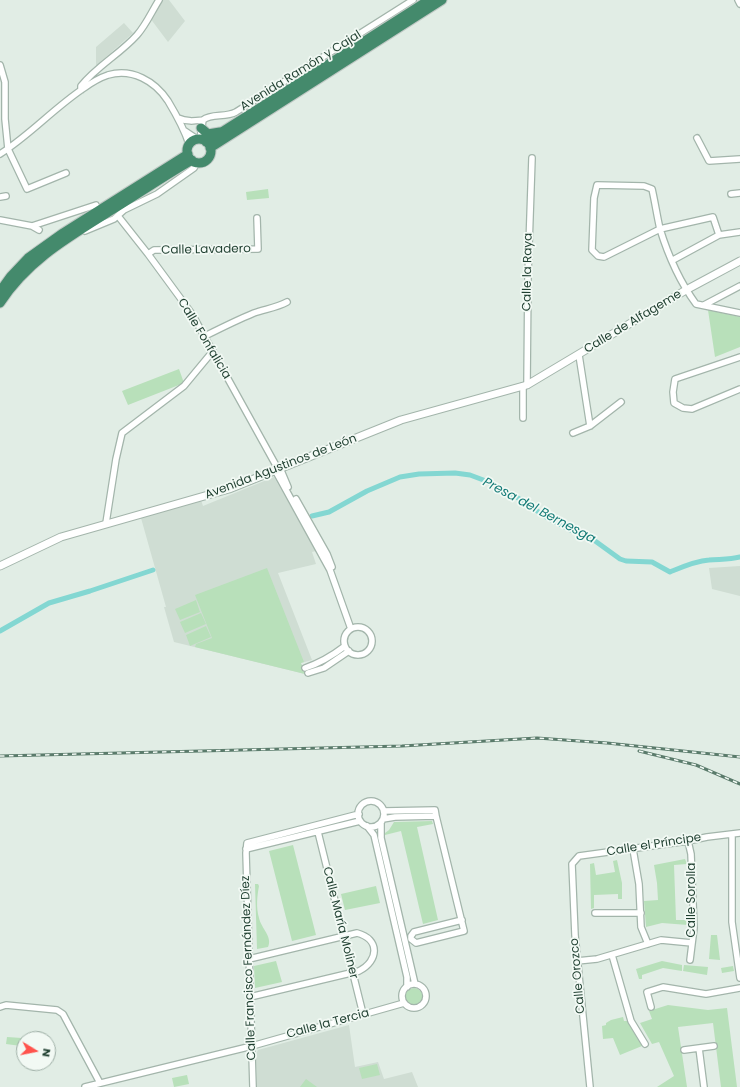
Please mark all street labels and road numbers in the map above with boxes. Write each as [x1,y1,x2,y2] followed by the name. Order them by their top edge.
[238,28,364,114] street label: Avenida Ramón y Cajal
[520,233,536,311] street label: Calle la Raya
[161,242,251,258] street label: Calle Lavadero
[582,287,684,357] street label: Calle de Alfageme
[174,296,234,382] street label: Calle Fonfalicia
[203,431,359,503] street label: Avenida Agustinos de León
[606,830,702,860] street label: Calle el Príncipe
[685,863,699,937] street label: Calle Sorolla
[319,866,361,980] street label: Calle María Moliner
[239,875,259,1061] street label: Calle Francisco Fernández Díez
[568,938,588,1014] street label: Calle Orozco
[285,1006,371,1042] street label: Calle la Tercia

